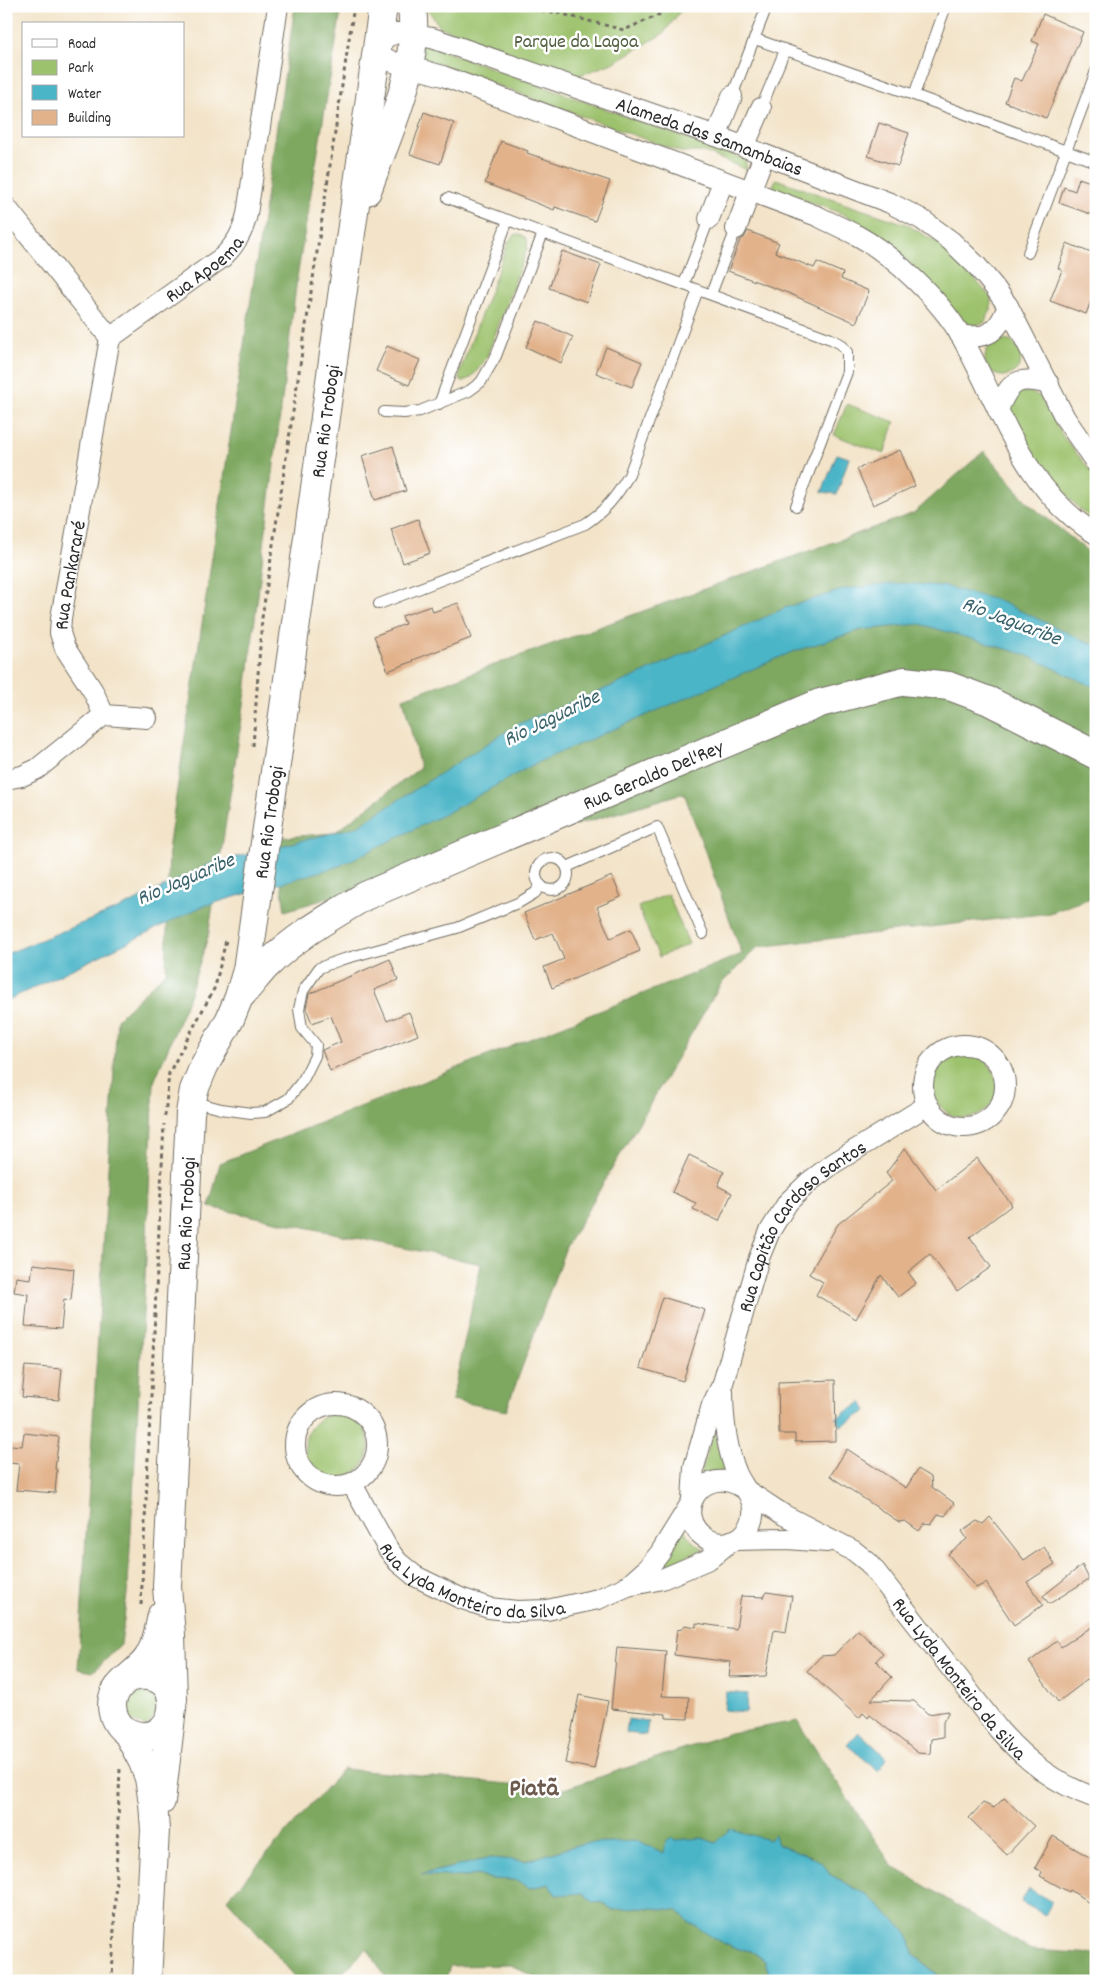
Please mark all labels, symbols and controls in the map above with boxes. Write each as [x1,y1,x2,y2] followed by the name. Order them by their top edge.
[22,22,185,138] legend
[514,29,639,57] park label: Parque da Lagoa
[68,34,96,56] text: Road
[68,58,94,80] text: Park
[68,84,102,106] text: Water
[611,91,806,185] street label: Alameda das Samambaias
[68,108,111,130] text: Building
[161,231,253,311] street label: Rua Apoema
[306,363,349,480] street label: Rua Rio Trobogi
[49,519,95,631] street label: Rua Pankararé
[957,590,1066,656] water label: Rio Jaguaribe
[499,683,607,756] water label: Rio Jaguaribe
[579,734,729,819] street label: Rua Geraldo Del'Rey
[249,764,293,881] street label: Rua Rio Trobogi
[133,846,241,915] water label: Rio Jaguaribe
[733,1135,873,1316] street label: Rua Capitão Cardoso Santos
[171,1156,205,1271] street label: Rua Rio Trobogi
[370,1539,569,1628] street label: Rua Lyda Monteiro da Silva
[884,1593,1032,1768] street label: Rua Lyda Monteiro da Silva
[509,1772,559,1808] district label: Piatã

